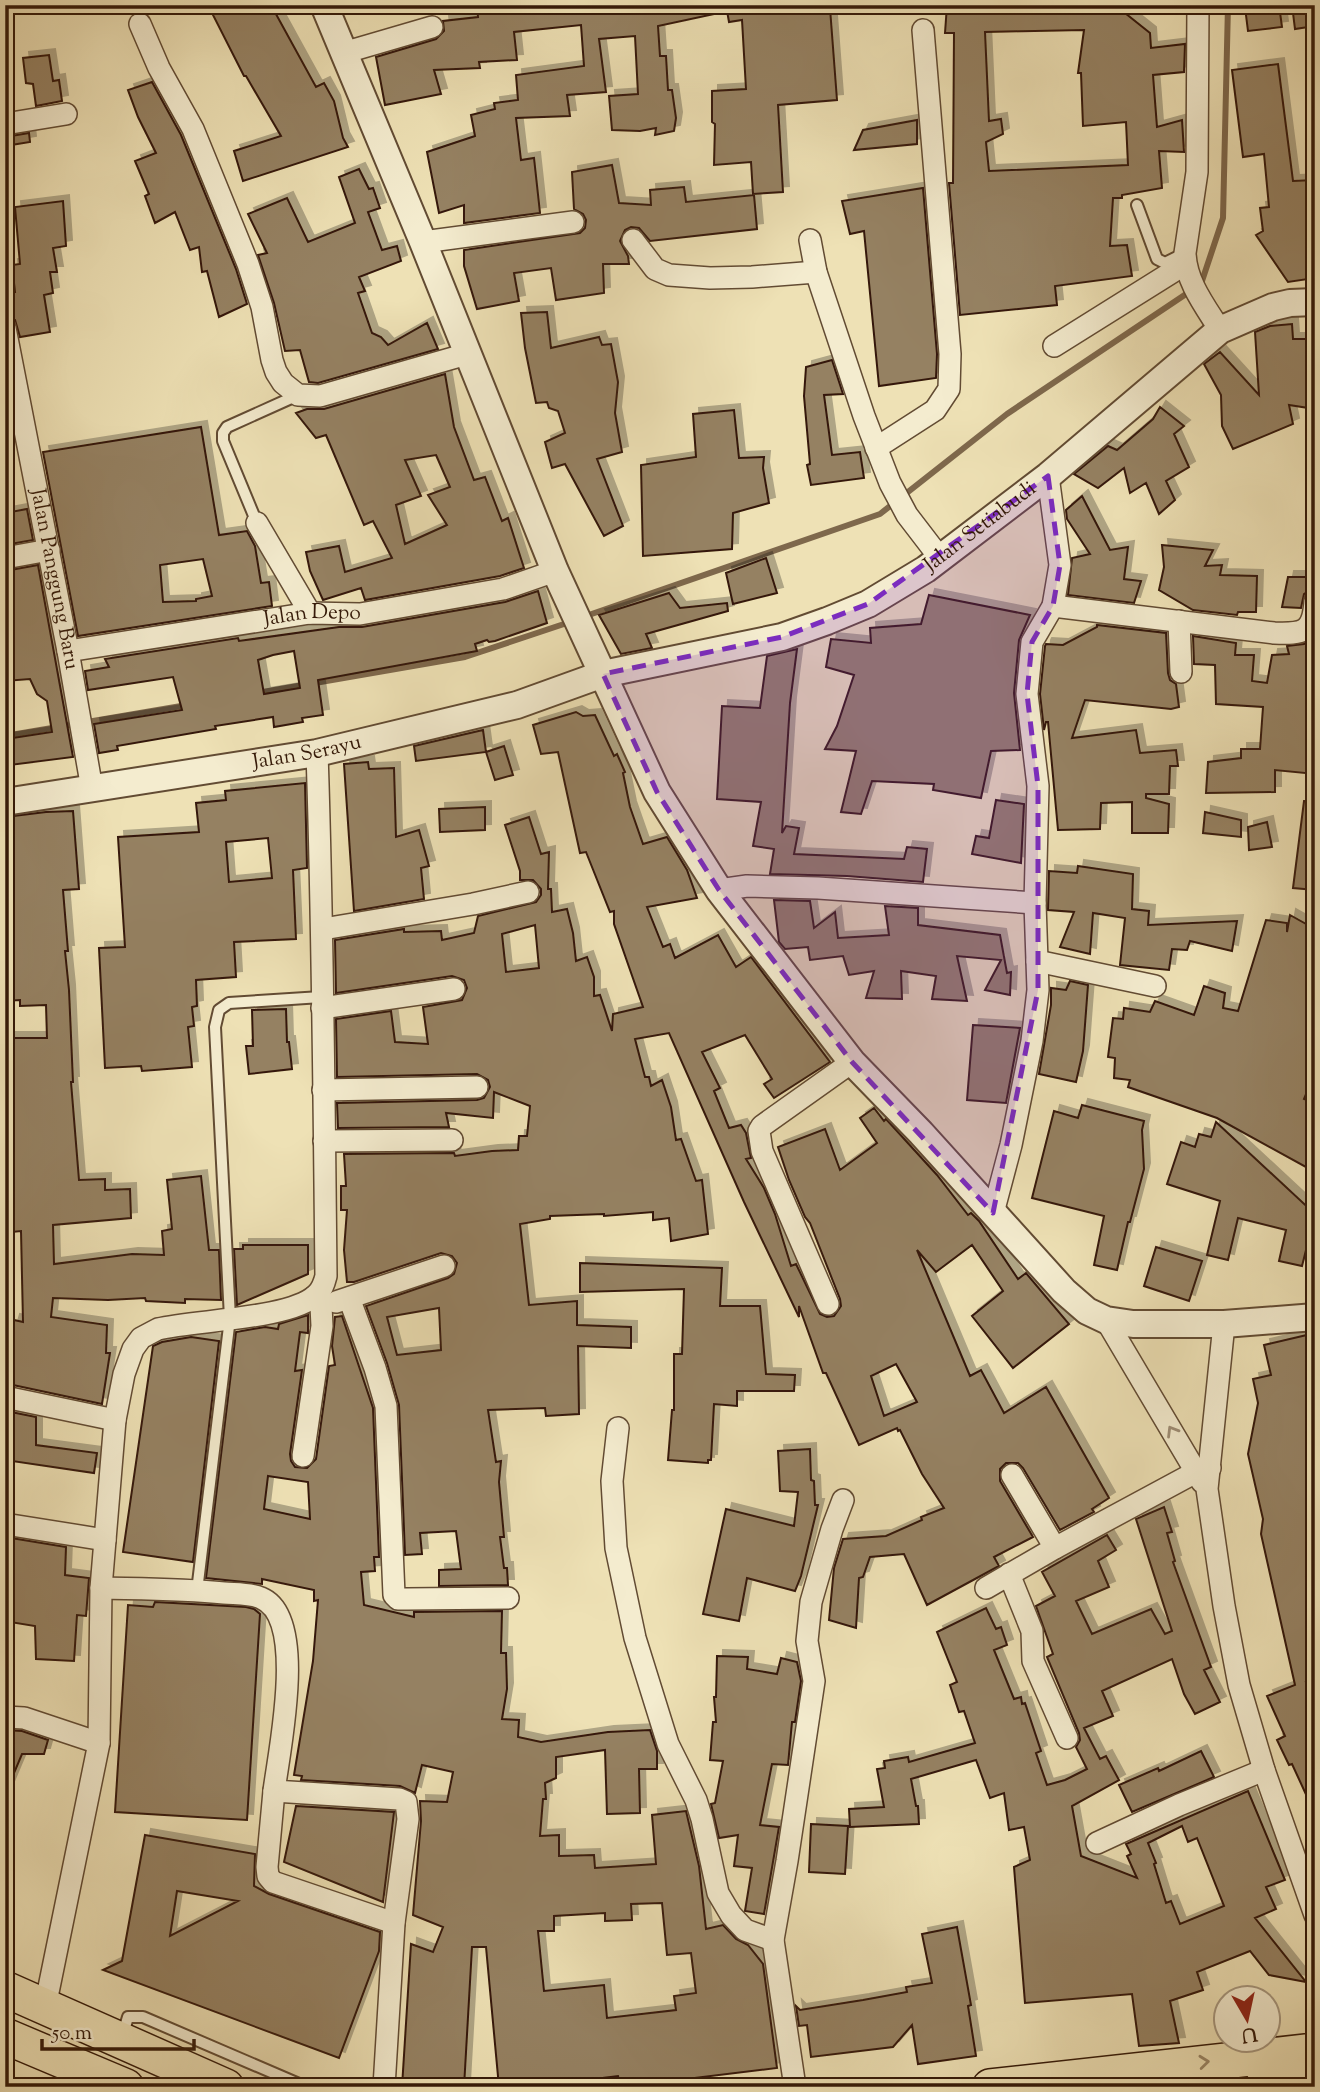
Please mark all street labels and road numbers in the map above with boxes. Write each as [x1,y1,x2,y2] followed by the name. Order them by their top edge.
[917,475,1043,581] street label: Jalan Setiabudi
[22,485,86,672] street label: Jalan Panggung Baru
[260,598,361,635] street label: Jalan Depo
[249,728,365,778] street label: Jalan Serayu

